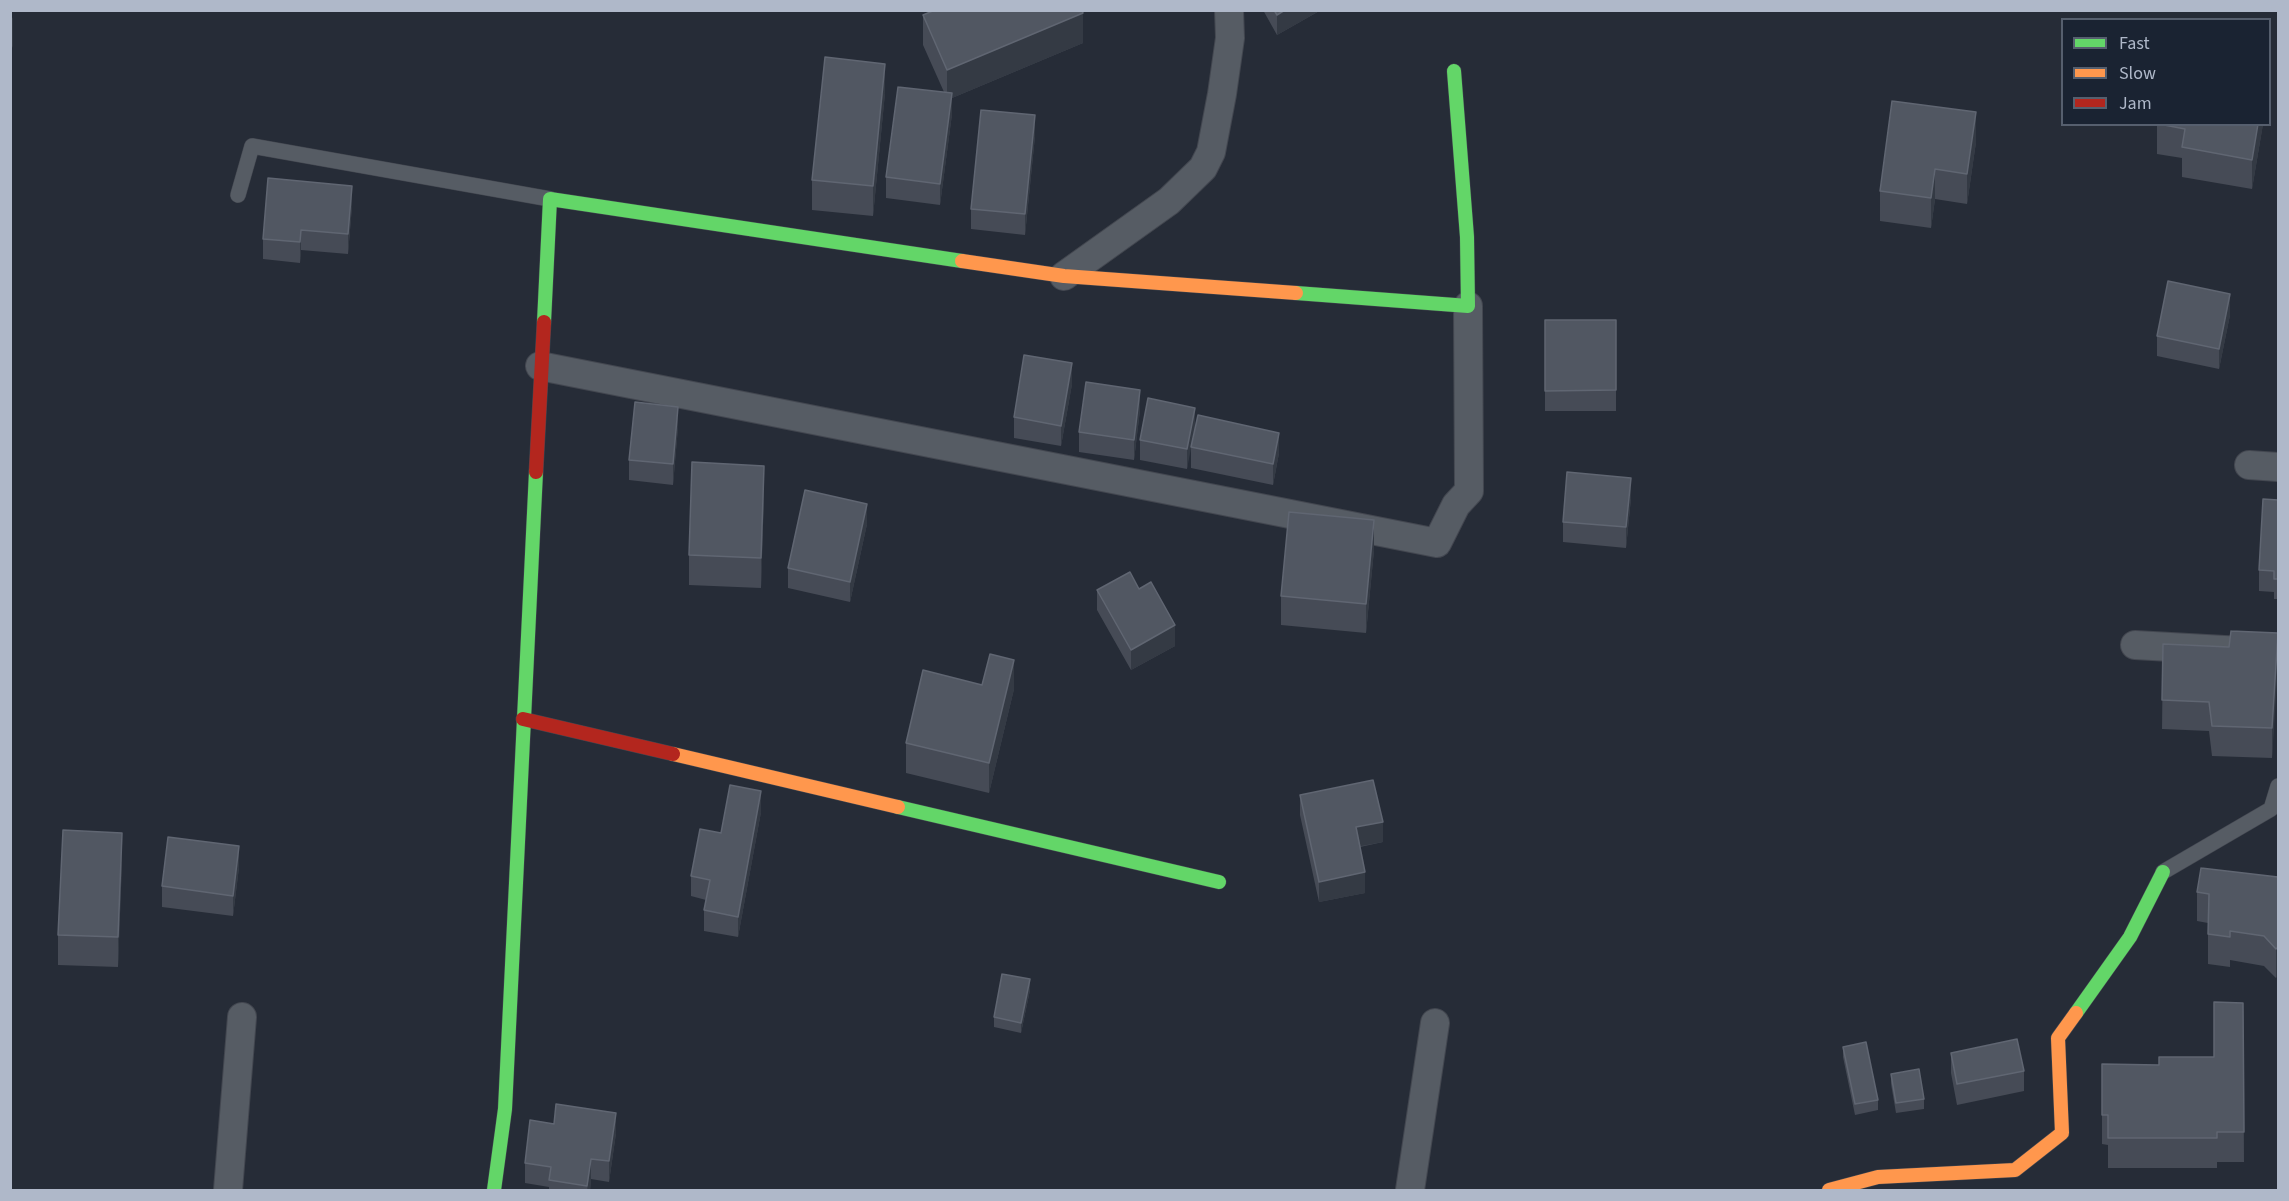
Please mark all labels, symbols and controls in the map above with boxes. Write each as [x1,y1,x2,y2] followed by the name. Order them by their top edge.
[2061,18,2271,126] legend
[2119,31,2150,56] text: Fast
[2119,61,2156,86] text: Slow
[2119,91,2152,116] text: Jam

